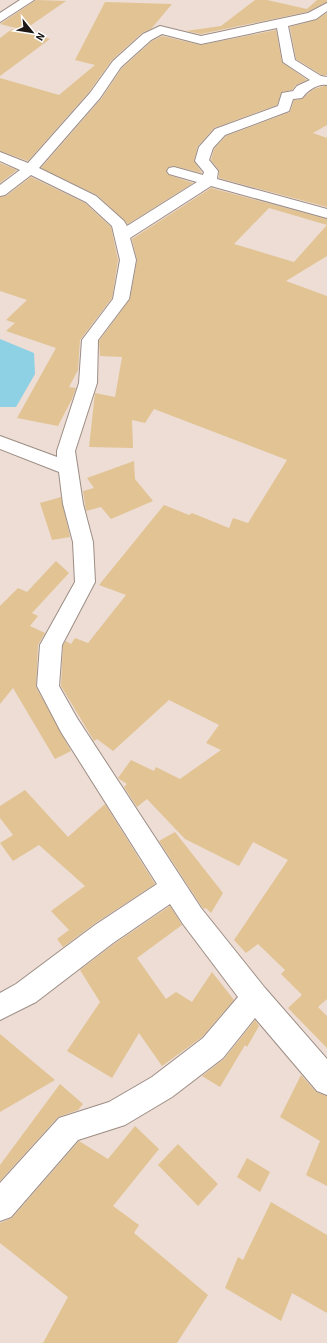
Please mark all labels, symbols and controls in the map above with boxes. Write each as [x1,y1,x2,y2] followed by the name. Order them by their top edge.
[12,12,52,52] north arrow
[32,30,49,44] text: N

